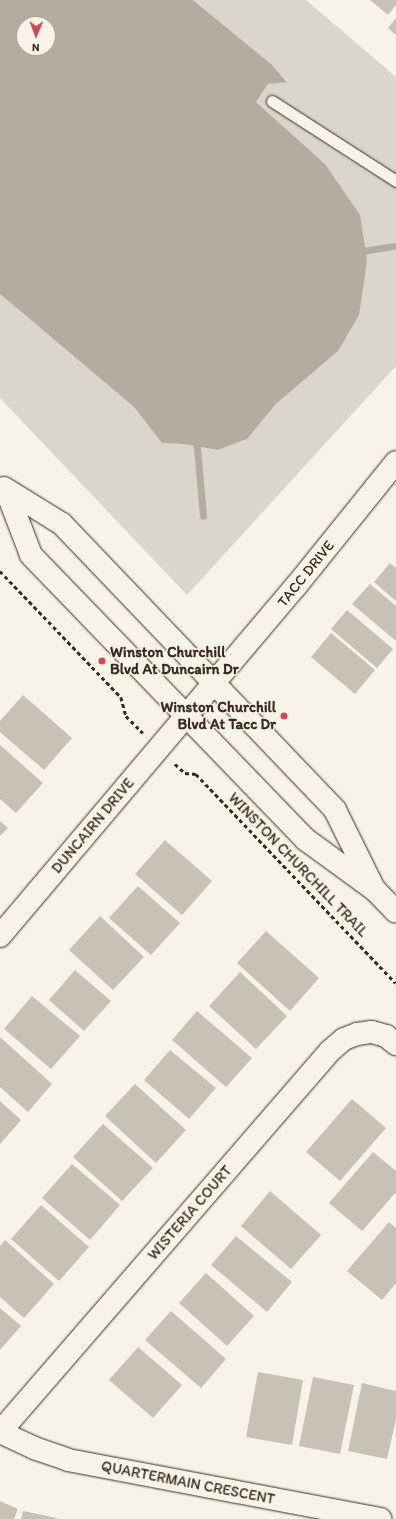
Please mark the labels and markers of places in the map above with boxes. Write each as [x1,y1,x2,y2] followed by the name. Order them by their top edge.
[110,643,239,678] place label: Winston Churchill Blvd At Duncairn Dr
[97,656,107,666] marker: Winston Churchill Blvd At Duncairn Dr
[160,698,276,733] place label: Winston Churchill Blvd At Tacc Dr
[279,711,289,721] marker: Winston Churchill Blvd At Tacc Dr

